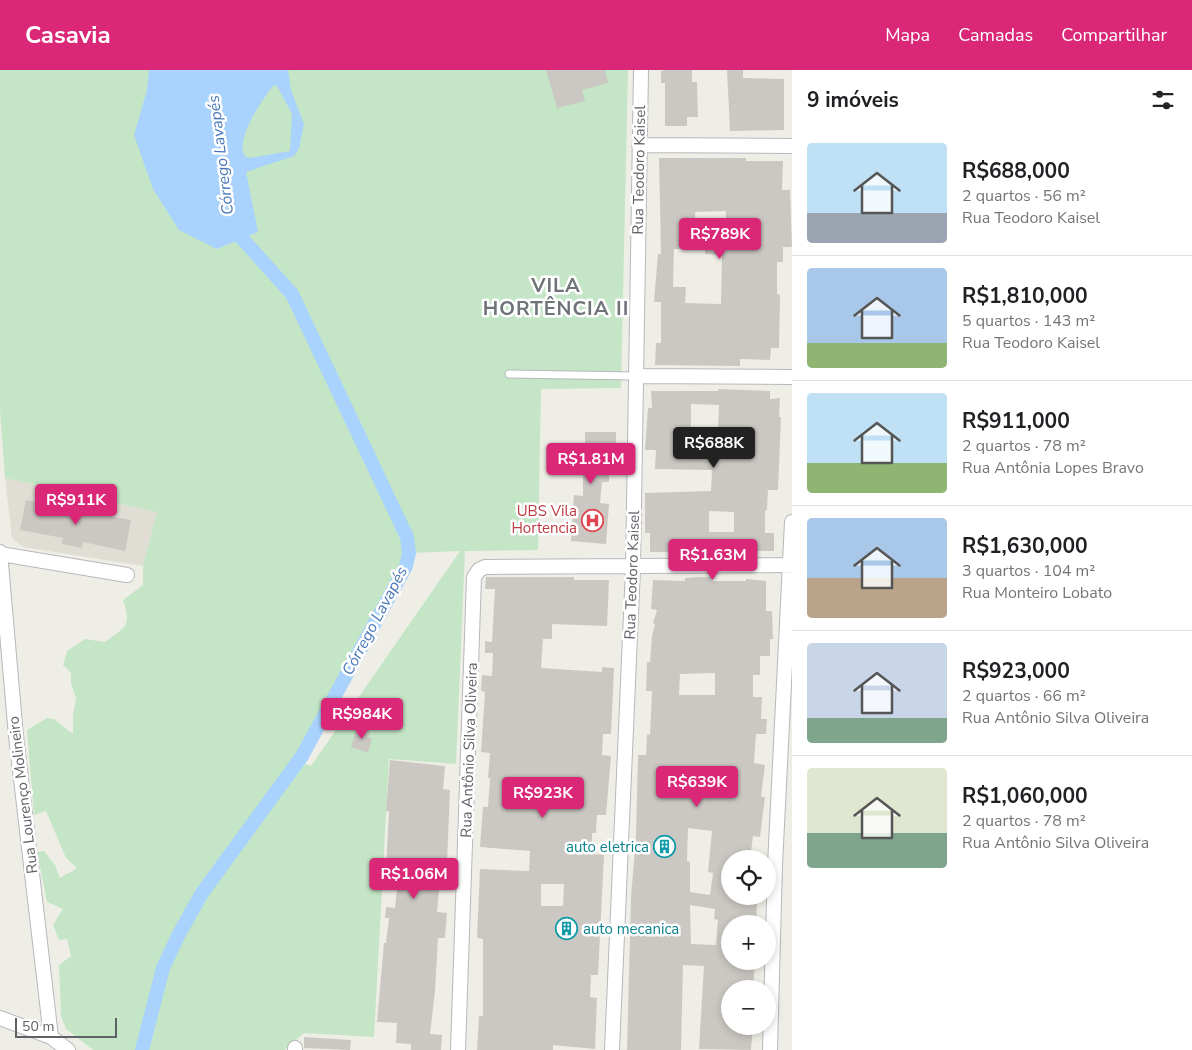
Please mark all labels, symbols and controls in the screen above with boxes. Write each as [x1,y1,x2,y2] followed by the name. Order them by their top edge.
[25,19,111,51] text: Casavia
[885,23,930,47] text: Mapa
[958,23,1033,47] text: Camadas
[1061,23,1167,47] text: Compartilhar
[807,86,899,114] text: 9 imóveis
[1149,86,1177,114] icon: filters
[203,94,239,216] water label: Córrego Lavapés
[628,105,650,235] street label: Rua Teodoro Kaisel
[962,157,1070,185] text: R$688,000
[847,163,907,223] icon: home
[962,185,1086,207] text: 2 quartos · 56 m²
[962,207,1100,229] text: Rua Teodoro Kaisel
[679,218,761,260] pin: R$789K
[690,223,750,245] text: R$789K
[483,272,629,322] district label: VILA HORTÊNCIA II
[962,282,1088,310] text: R$1,810,000
[847,288,907,348] icon: home
[962,310,1095,332] text: 5 quartos · 143 m²
[962,332,1100,354] text: Rua Teodoro Kaisel
[962,407,1070,435] text: R$911,000
[847,413,907,473] icon: home
[673,426,755,469] pin: R$688K
[684,432,744,454] text: R$688K
[962,435,1086,457] text: 2 quartos · 78 m²
[545,442,637,485] pin: R$1.81M
[557,448,625,470] text: R$1.81M
[962,457,1144,479] text: Rua Antônia Lopes Bravo
[35,484,117,526] pin: R$911K
[46,489,106,511] text: R$911K
[511,501,577,538] place label: UBS Vila Hortencia
[581,508,605,532] hospital icon: UBS Vila Hortencia
[620,509,644,640] street label: Rua Teodoro Kaisel
[962,532,1088,560] text: R$1,630,000
[667,538,759,581] pin: R$1.63M
[847,538,907,598] icon: home
[679,544,747,566] text: R$1.63M
[962,560,1095,582] text: 3 quartos · 104 m²
[337,562,413,679] water label: Córrego Lavapés
[962,582,1112,604] text: Rua Monteiro Lobato
[962,657,1070,685] text: R$923,000
[456,662,482,838] street label: Rua Antônio Silva Oliveira
[847,663,907,723] icon: home
[962,685,1086,707] text: 2 quartos · 66 m²
[321,698,403,740] pin: R$984K
[332,703,392,725] text: R$984K
[962,707,1149,729] text: Rua Antônio Silva Oliveira
[3,715,43,875] street label: Rua Lourenço Molineiro
[656,766,738,808] pin: R$639K
[667,771,727,793] text: R$639K
[502,776,584,819] pin: R$923K
[513,782,573,804] text: R$923K
[962,782,1088,810] text: R$1,060,000
[847,788,907,848] icon: home
[962,810,1086,832] text: 2 quartos · 78 m²
[962,832,1149,854] text: Rua Antônio Silva Oliveira
[653,835,677,859] building icon: auto eletrica
[566,837,649,857] place label: auto eletrica
[721,850,776,1035] map controls
[721,850,776,905] button: locate
[368,858,460,900] pin: R$1.06M
[380,863,448,885] text: R$1.06M
[721,915,776,970] button: +
[555,917,579,941] building icon: auto mecanica
[583,919,679,939] place label: auto mecanica
[721,980,776,1035] button: −
[15,1015,118,1038] scale bar
[22,1017,54,1036] text: 50 m

